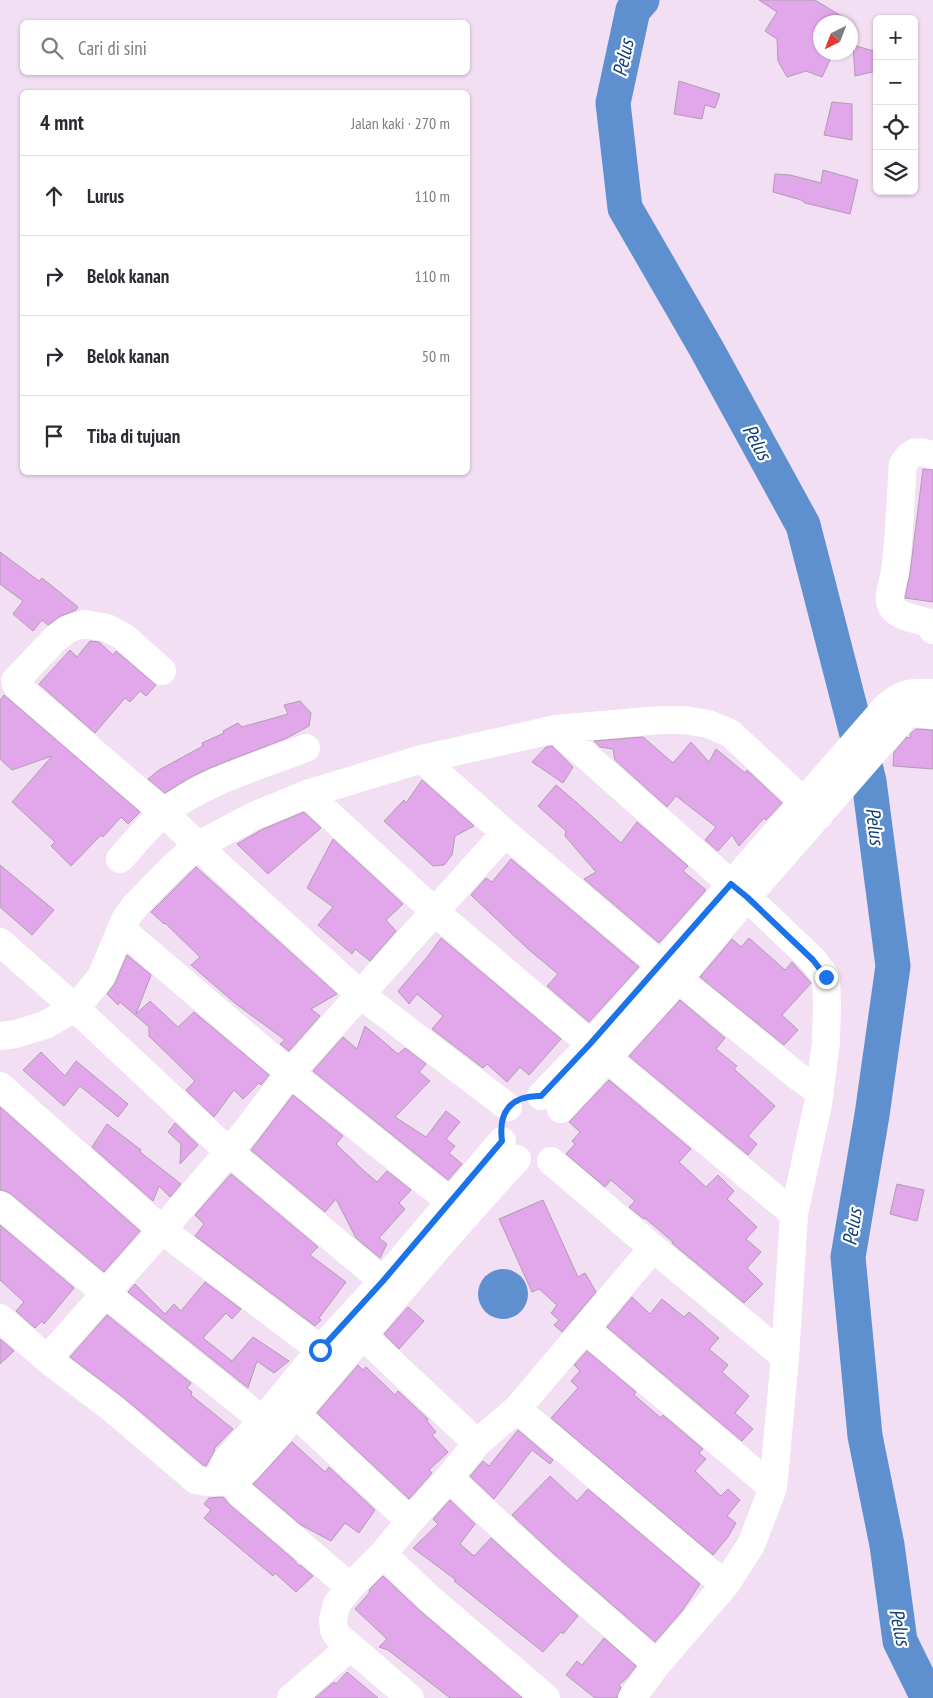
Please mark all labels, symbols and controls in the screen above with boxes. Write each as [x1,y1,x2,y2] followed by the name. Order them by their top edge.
[813,15,858,60] north arrow
[873,15,918,195] map controls
[873,15,918,60] button: +
[20,20,470,75] search box
[38,34,66,62] icon: search
[606,35,640,79] water label: Pelus
[78,36,147,60] text: Cari di sini
[873,60,918,105] button: −
[873,105,918,150] button: locate
[40,109,84,136] text: 4 mnt
[351,113,450,133] text: Jalan kaki · 270 m
[873,150,918,195] button: layers
[40,182,68,210] icon: ahead
[87,184,124,208] text: Lurus
[415,186,450,206] text: 110 m
[40,262,68,290] icon: right
[87,264,169,288] text: Belok kanan
[415,266,450,286] text: 110 m
[40,342,68,370] icon: right
[87,344,169,368] text: Belok kanan
[422,346,450,366] text: 50 m
[737,420,778,466] water label: Pelus
[40,422,68,450] icon: arrive
[87,424,180,448] text: Tiba di tujuan
[860,806,890,848] water label: Pelus
[815,966,838,989] route end
[836,1205,868,1247] water label: Pelus
[309,1339,332,1362] route start
[883,1606,917,1650] water label: Pelus

